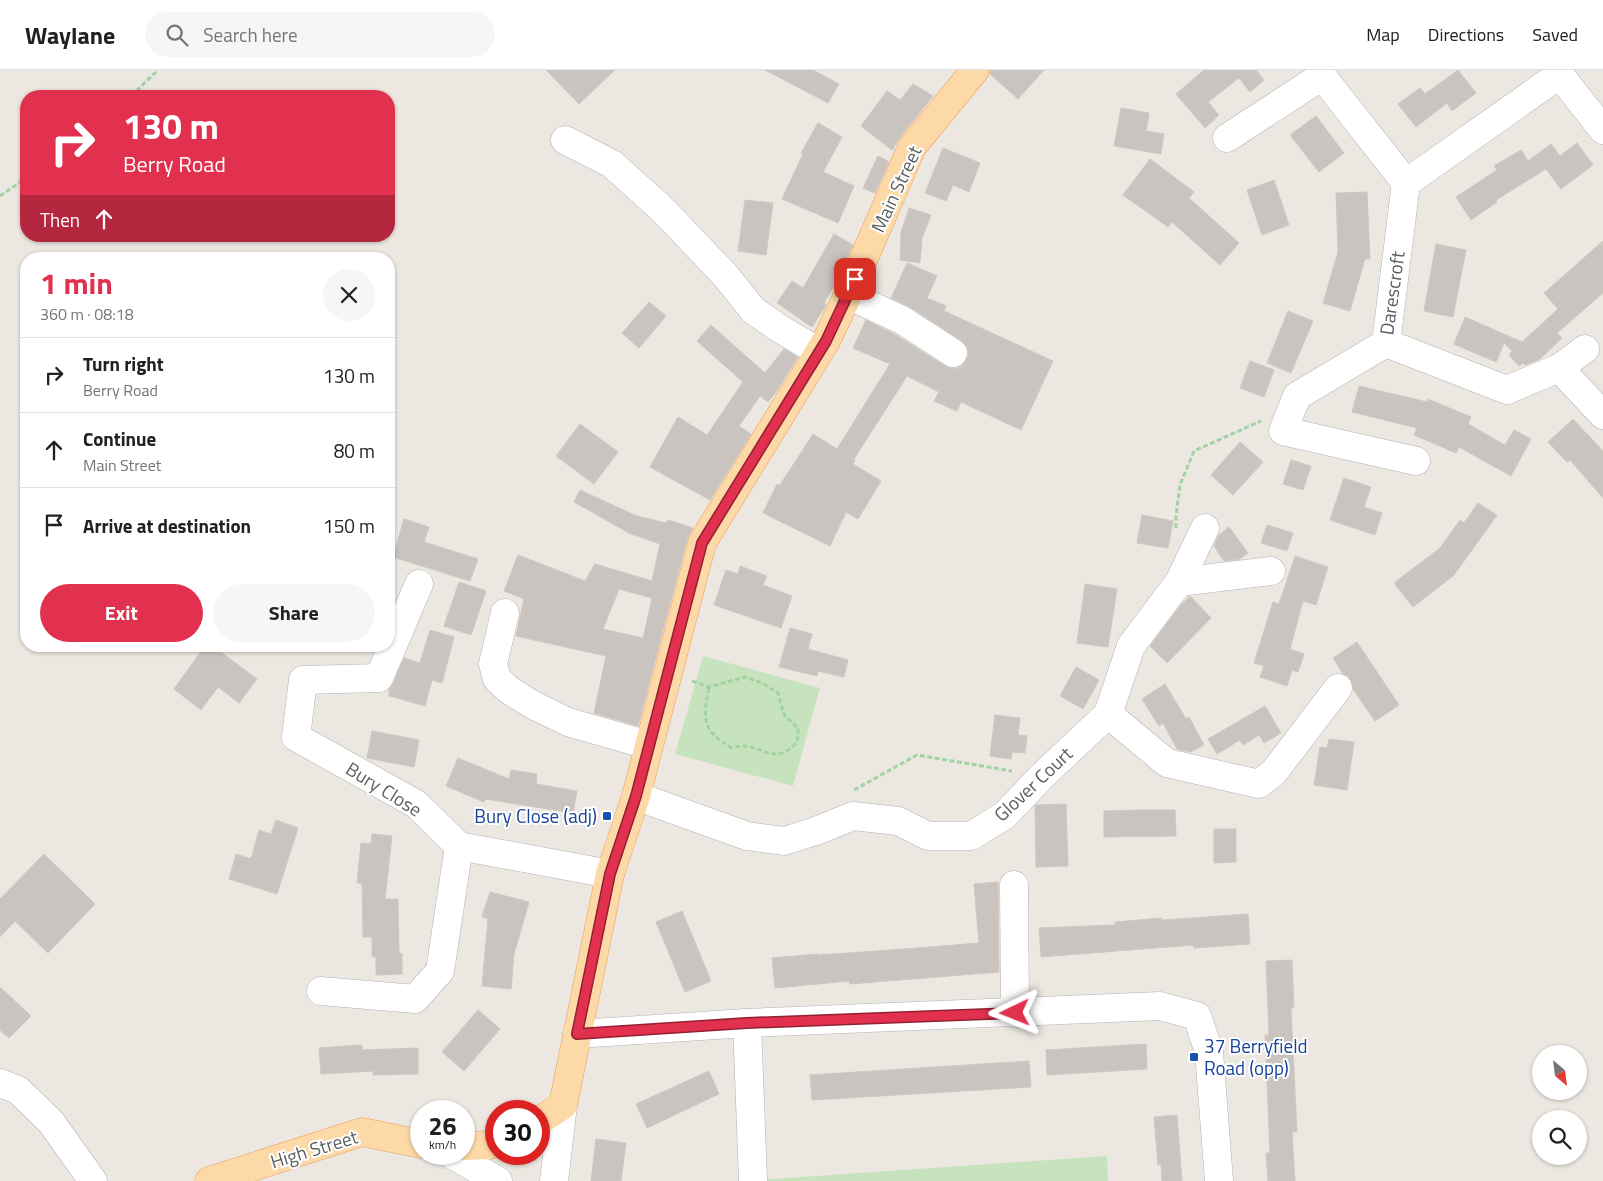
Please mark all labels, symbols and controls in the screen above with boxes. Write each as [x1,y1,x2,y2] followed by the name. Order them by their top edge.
[145,12,495,57] search box
[25,17,115,53] text: Waylane
[203,20,298,49] text: Search here
[163,21,191,49] icon: search
[1366,21,1400,48] text: Map
[1428,21,1504,48] text: Directions
[1532,21,1578,48] text: Saved
[123,99,219,153] text: 130 m
[40,110,105,175] icon: right
[863,140,928,237] street label: Main Street
[123,147,226,181] text: Berry Road
[40,205,80,234] text: Then
[90,205,118,233] icon: ahead
[1371,249,1412,337] street label: Darescroft
[834,258,876,300] pin
[40,260,113,306] text: 1 min
[841,265,869,293] icon: arrive
[323,269,375,321] button: close
[40,302,134,326] text: 360 m · 08:18
[83,349,164,378] text: Turn right
[40,361,68,389] icon: right
[323,361,375,390] text: 130 m
[83,378,158,402] text: Berry Road
[83,424,156,453] text: Continue
[40,436,68,464] icon: ahead
[334,436,375,465] text: 80 m
[83,453,161,477] text: Main Street
[40,511,68,539] icon: arrive
[83,511,251,540] text: Arrive at destination
[323,511,375,540] text: 150 m
[40,584,203,642] button: Exit
[213,584,375,642] button: Share
[987,739,1079,828] street label: Glover Court
[341,754,428,823] street label: Bury Close
[474,801,597,830] place label: Bury Close (adj)
[601,810,613,822] marker: Bury Close (adj)
[988,986,1040,1038] position arrow
[1204,1031,1308,1082] place label: 37 Berryfield Road (opp)
[1532,1045,1588,1100] north arrow
[1532,1045,1587,1165] map controls
[1188,1051,1200,1063] marker: 37 Berryfield Road (opp)
[485,1100,550,1165] speed limit sign: 30
[428,1107,457,1145] text: 26
[1532,1110,1587,1165] button: search
[267,1121,361,1176] street label: High Street
[429,1135,456,1154] text: km/h

